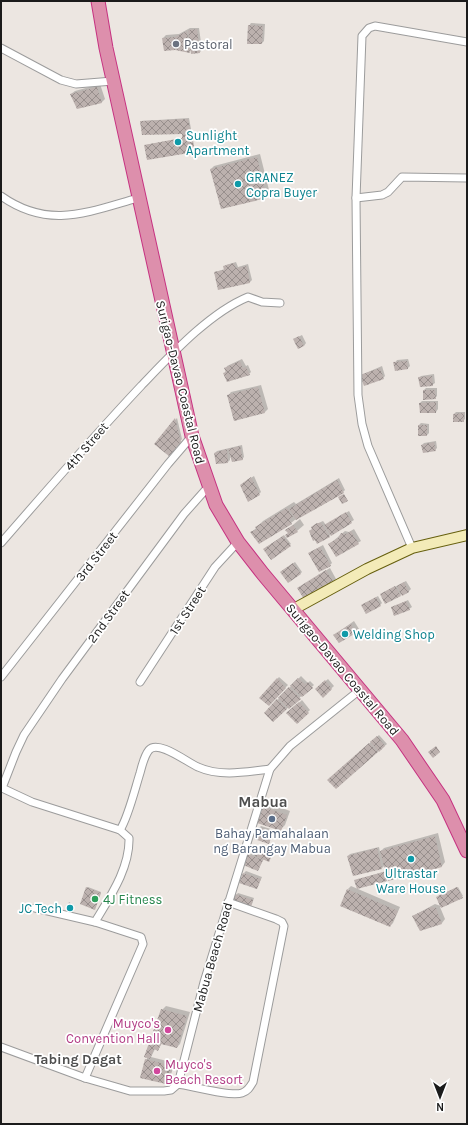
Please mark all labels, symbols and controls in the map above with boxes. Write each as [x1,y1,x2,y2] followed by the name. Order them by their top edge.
[184,37,233,52] place label: Pastoral
[171,39,181,49] marker: Pastoral
[186,128,249,158] place label: Sunlight Apartment
[173,137,183,147] marker: Sunlight Apartment
[246,170,317,200] place label: GRANEZ Copra Buyer
[233,179,243,189] marker: GRANEZ Copra Buyer
[153,299,208,465] street label: Surigao-Davao Coastal Road
[61,419,111,473] street label: 4th Street
[72,528,120,584] street label: 3rd Street
[166,583,209,637] street label: 1st Street
[84,587,133,646] street label: 2nd Street
[283,600,402,738] street label: Surigao-Davao Coastal Road
[353,627,435,642] place label: Welding Shop
[340,629,350,639] marker: Welding Shop
[238,793,288,811] district label: Mabua
[267,814,277,824] marker: Bahay Pamahalaan ng Barangay Mabua
[213,826,331,856] place label: Bahay Pamahalaan ng Barangay Mabua
[406,854,416,864] marker: Ultrastar Ware House
[376,866,446,896] place label: Ultrastar Ware House
[103,892,163,907] place label: 4J Fitness
[90,894,100,904] marker: 4J Fitness
[19,901,62,916] place label: JC Tech
[190,901,235,1014] street label: Mabua Beach Road
[65,903,75,913] marker: JC Tech
[66,1016,160,1046] place label: Muyco's Convention Hall
[163,1025,173,1035] marker: Muyco's Convention Hall
[34,1051,122,1068] district label: Tabing Dagat
[165,1057,243,1087] place label: Muyco's Beach Resort
[152,1066,162,1076] marker: Muyco's Beach Resort
[420,1077,460,1117] north arrow
[436,1100,444,1113] text: N

